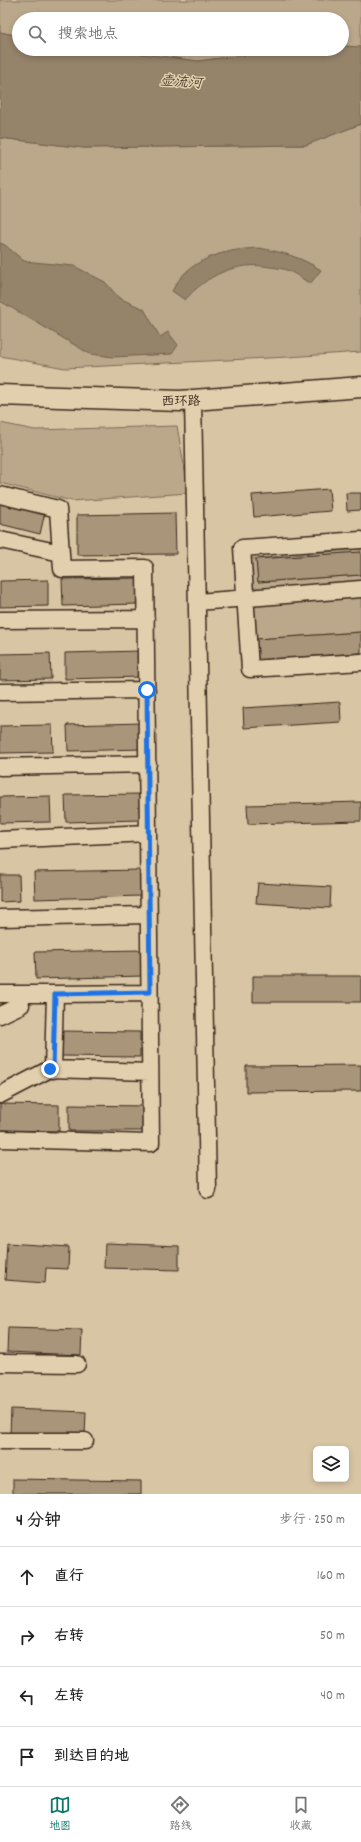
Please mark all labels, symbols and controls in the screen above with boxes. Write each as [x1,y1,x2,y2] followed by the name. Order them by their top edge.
[12,12,349,56] search box
[26,23,48,45] icon: search
[58,24,118,46] text: 搜索地点
[159,72,205,95] water label: 壶流河
[161,393,201,412] street label: 西环路
[138,681,156,699] route start
[41,1060,59,1078] route end
[313,1446,349,1482] map controls
[313,1446,349,1482] button: layers
[16,1510,61,1534] text: 4 分钟
[279,1511,345,1530] text: 步行 · 250 m
[16,1566,38,1588] icon: ahead
[54,1566,84,1588] text: 直行
[317,1567,345,1586] text: 160 m
[16,1626,38,1648] icon: right
[54,1626,84,1648] text: 右转
[320,1627,345,1646] text: 50 m
[16,1686,38,1708] icon: left
[54,1686,84,1708] text: 左转
[321,1687,345,1706] text: 40 m
[16,1746,38,1768] icon: arrive
[54,1746,129,1768] text: 到达目的地
[49,1794,71,1835] tab: 地图
[169,1794,191,1835] tab: 路线
[290,1794,312,1835] tab: 收藏

